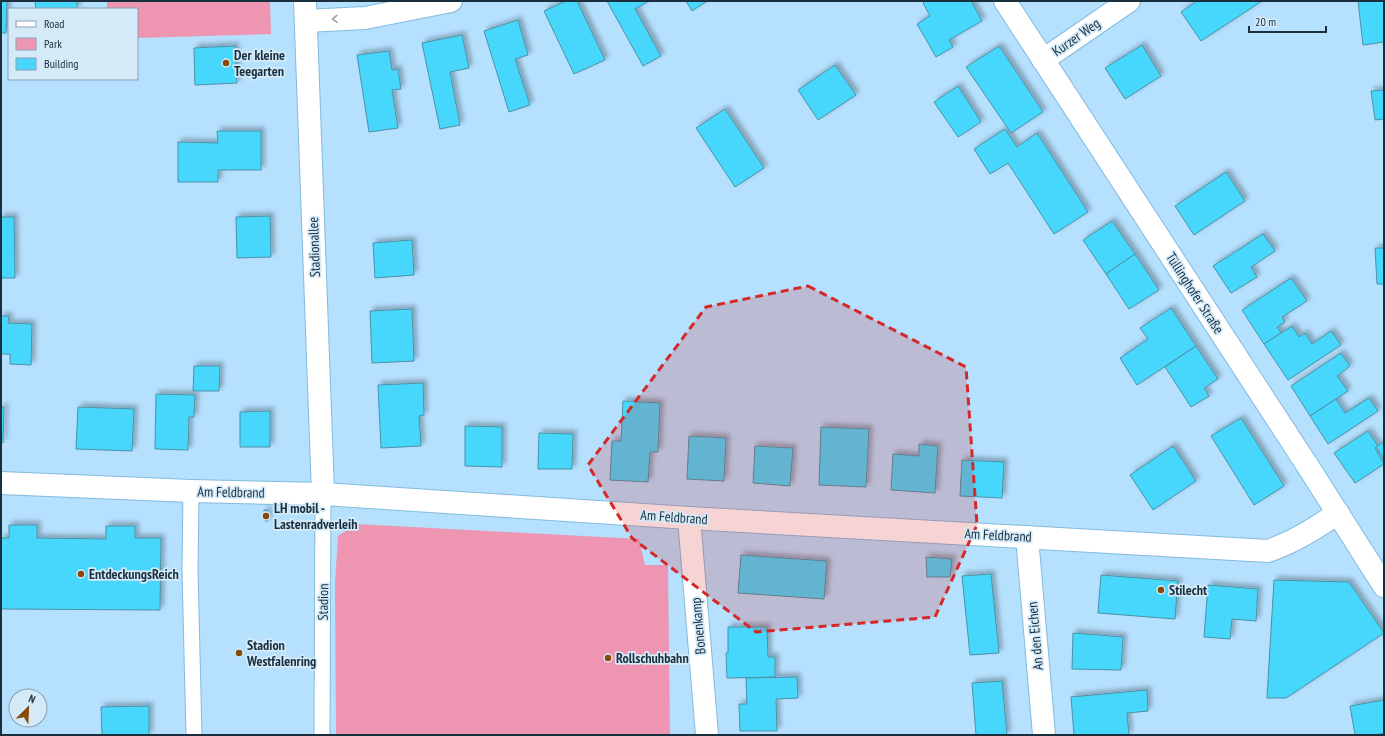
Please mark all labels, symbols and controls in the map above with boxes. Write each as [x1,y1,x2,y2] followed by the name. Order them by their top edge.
[8,8,138,80] legend
[1249,8,1326,34] scale bar
[1049,14,1103,60] street label: Kurzer Weg
[1255,14,1276,29] text: 20 m
[332,15,338,24] one-way arrow
[44,16,64,31] text: Road
[44,36,62,51] text: Park
[234,46,285,80] place label: Der kleine Teegarten
[44,56,79,71] text: Building
[221,58,231,68] marker: Der kleine Teegarten
[304,216,324,277] street label: Stadionallee
[1162,249,1228,337] street label: Tüllinghofer Straße
[197,482,265,502] street label: Am Feldbrand
[274,499,358,533] place label: LH mobil - Lastenradverleih
[640,506,708,528] street label: Am Feldbrand
[261,511,271,521] marker: LH mobil - Lastenradverleih
[964,524,1032,546] street label: Am Feldbrand
[89,565,179,583] place label: EntdeckungsReich
[76,569,86,579] marker: EntdeckungsReich
[1169,581,1207,599] place label: Stilecht
[314,583,332,621] street label: Stadion
[1156,585,1166,595] marker: Stilecht
[687,597,709,655] street label: Bonenkamp
[1023,601,1047,671] street label: An den Eichen
[246,636,316,670] place label: Stadion Westfalenring
[234,648,244,658] marker: Stadion Westfalenring
[616,649,689,667] place label: Rollschuhbahn
[603,653,613,663] marker: Rollschuhbahn
[8,688,48,728] north arrow
[27,691,38,706] text: N

